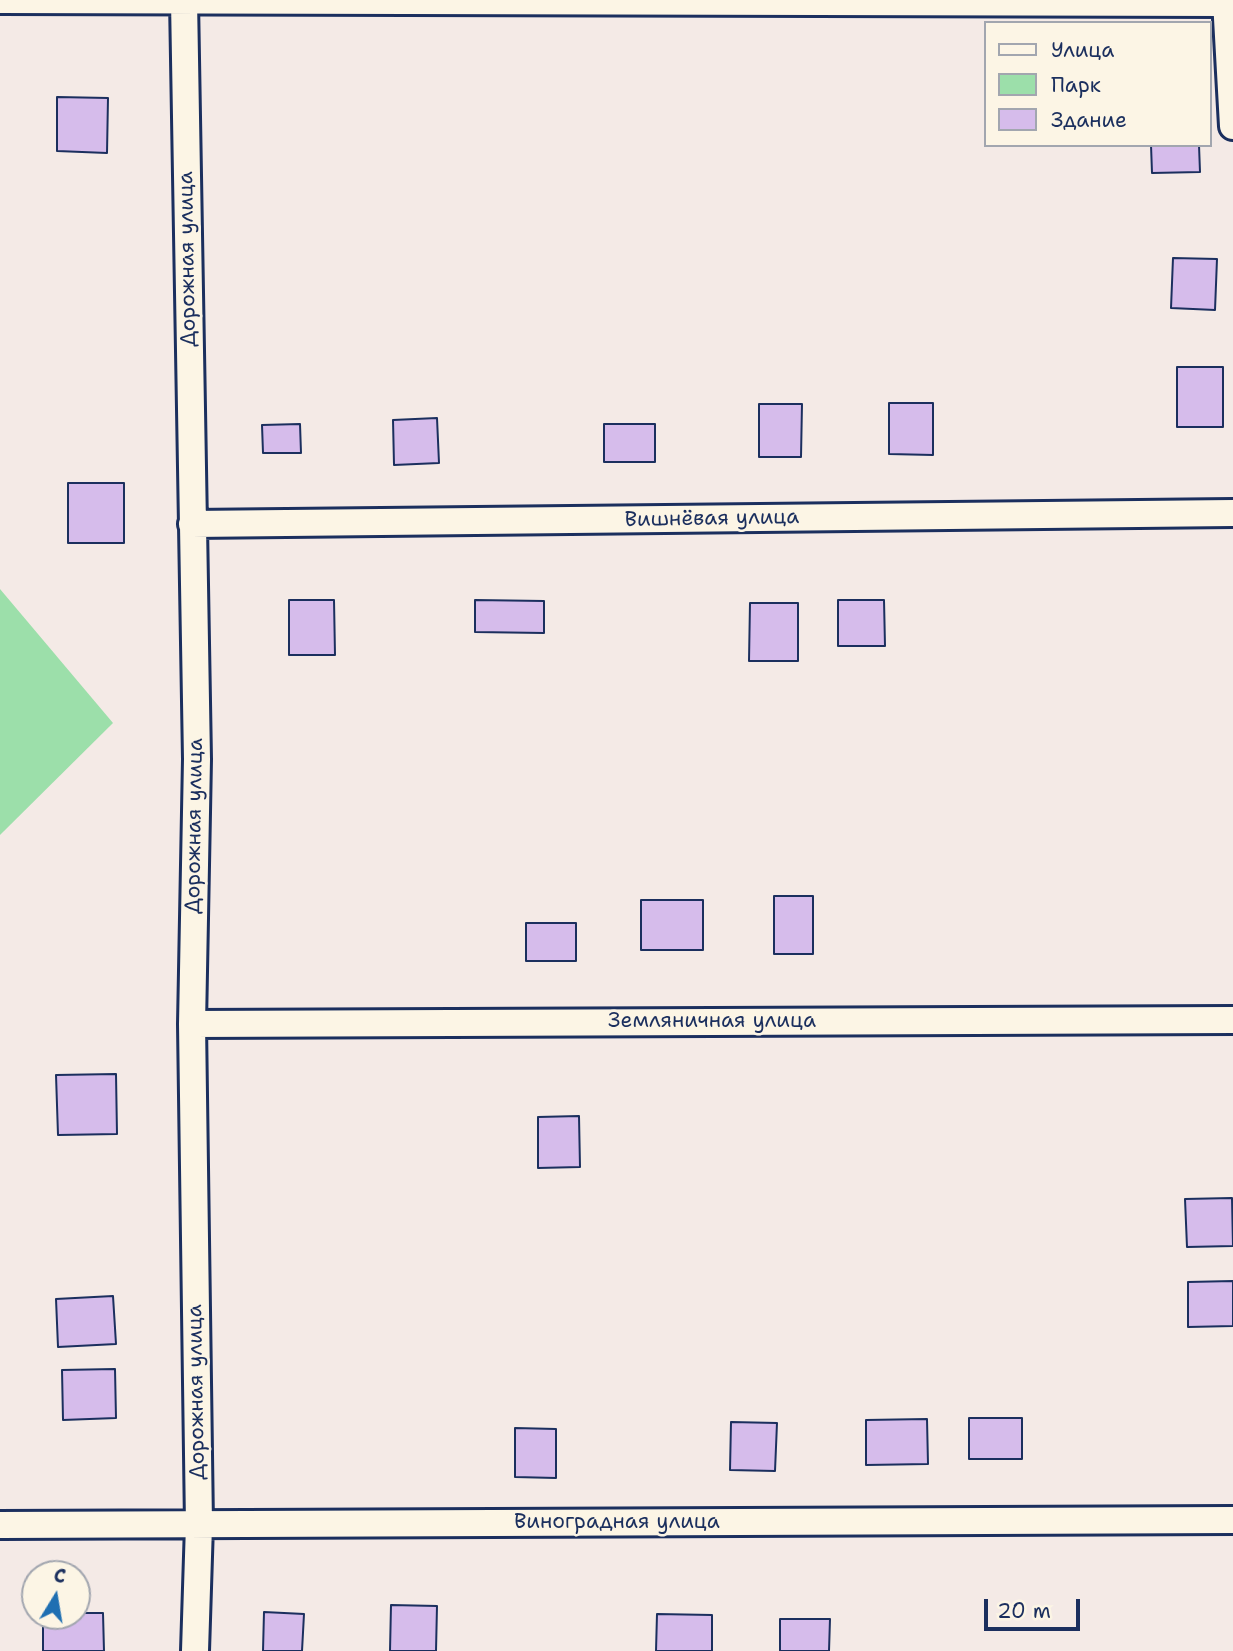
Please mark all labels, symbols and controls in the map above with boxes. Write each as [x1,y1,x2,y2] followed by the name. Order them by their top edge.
[984,21,1212,147] legend
[1051,36,1114,64] text: Улица
[1051,71,1101,99] text: Парк
[1051,106,1127,134] text: Здание
[174,171,202,347] street label: Дорожная улица
[624,505,800,533] street label: Вишнёвая улица
[181,738,209,914] street label: Дорожная улица
[608,1009,816,1035] street label: Земляничная улица
[183,1304,211,1480] street label: Дорожная улица
[514,1510,720,1536] street label: Виноградная улица
[21,1560,91,1630] north arrow
[52,1562,68,1589] text: С
[988,1584,1084,1628] scale bar
[997,1597,1051,1625] text: 20 m

